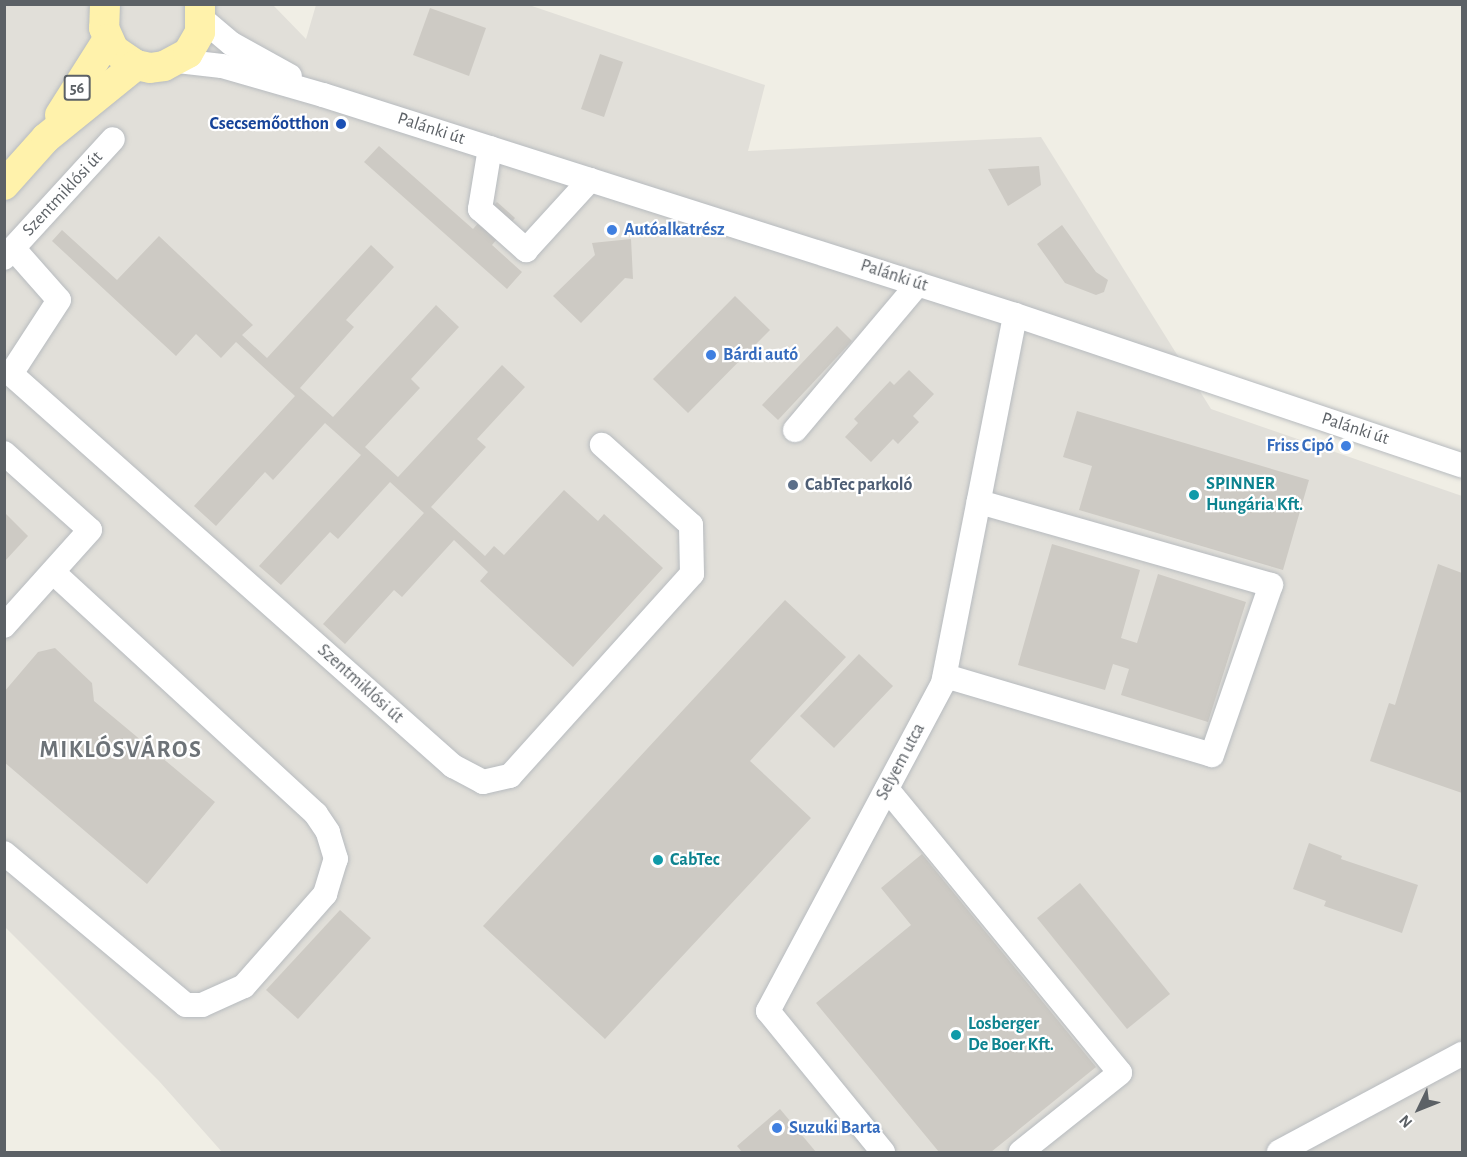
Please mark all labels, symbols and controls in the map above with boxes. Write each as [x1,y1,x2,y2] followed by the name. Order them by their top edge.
[64,75,90,101] road number: 56
[395,108,467,150] street label: Palánki út
[210,113,329,135] place label: Csecsemőotthon
[334,117,348,131] marker: Csecsemőotthon
[18,147,108,241] street label: Szentmiklósi út
[624,219,725,241] place label: Autóalkatrész
[605,223,619,237] marker: Autóalkatrész
[858,255,930,297] street label: Palánki út
[723,344,798,366] place label: Bárdi autó
[704,348,718,362] marker: Bárdi autó
[1319,408,1391,450] street label: Palánki út
[1267,435,1334,457] place label: Friss Cipó
[1339,439,1353,453] marker: Friss Cipó
[805,474,912,496] place label: CabTec parkoló
[1206,474,1303,516] place label: SPINNER Hungária Kft.
[786,478,800,492] marker: CabTec parkoló
[1187,488,1201,502] marker: SPINNER Hungária Kft.
[313,640,407,728] street label: Szentmiklósi út
[872,720,930,804] street label: Selyem utca
[40,737,202,765] district label: MIKLÓSVÁROS
[670,849,720,871] place label: CabTec
[651,853,665,867] marker: CabTec
[968,1014,1054,1056] place label: Losberger De Boer Kft.
[949,1028,963,1042] marker: Losberger De Boer Kft.
[1389,1079,1449,1139] north arrow
[1396,1112,1415,1131] text: N
[789,1117,881,1139] place label: Suzuki Barta
[770,1121,784,1135] marker: Suzuki Barta

